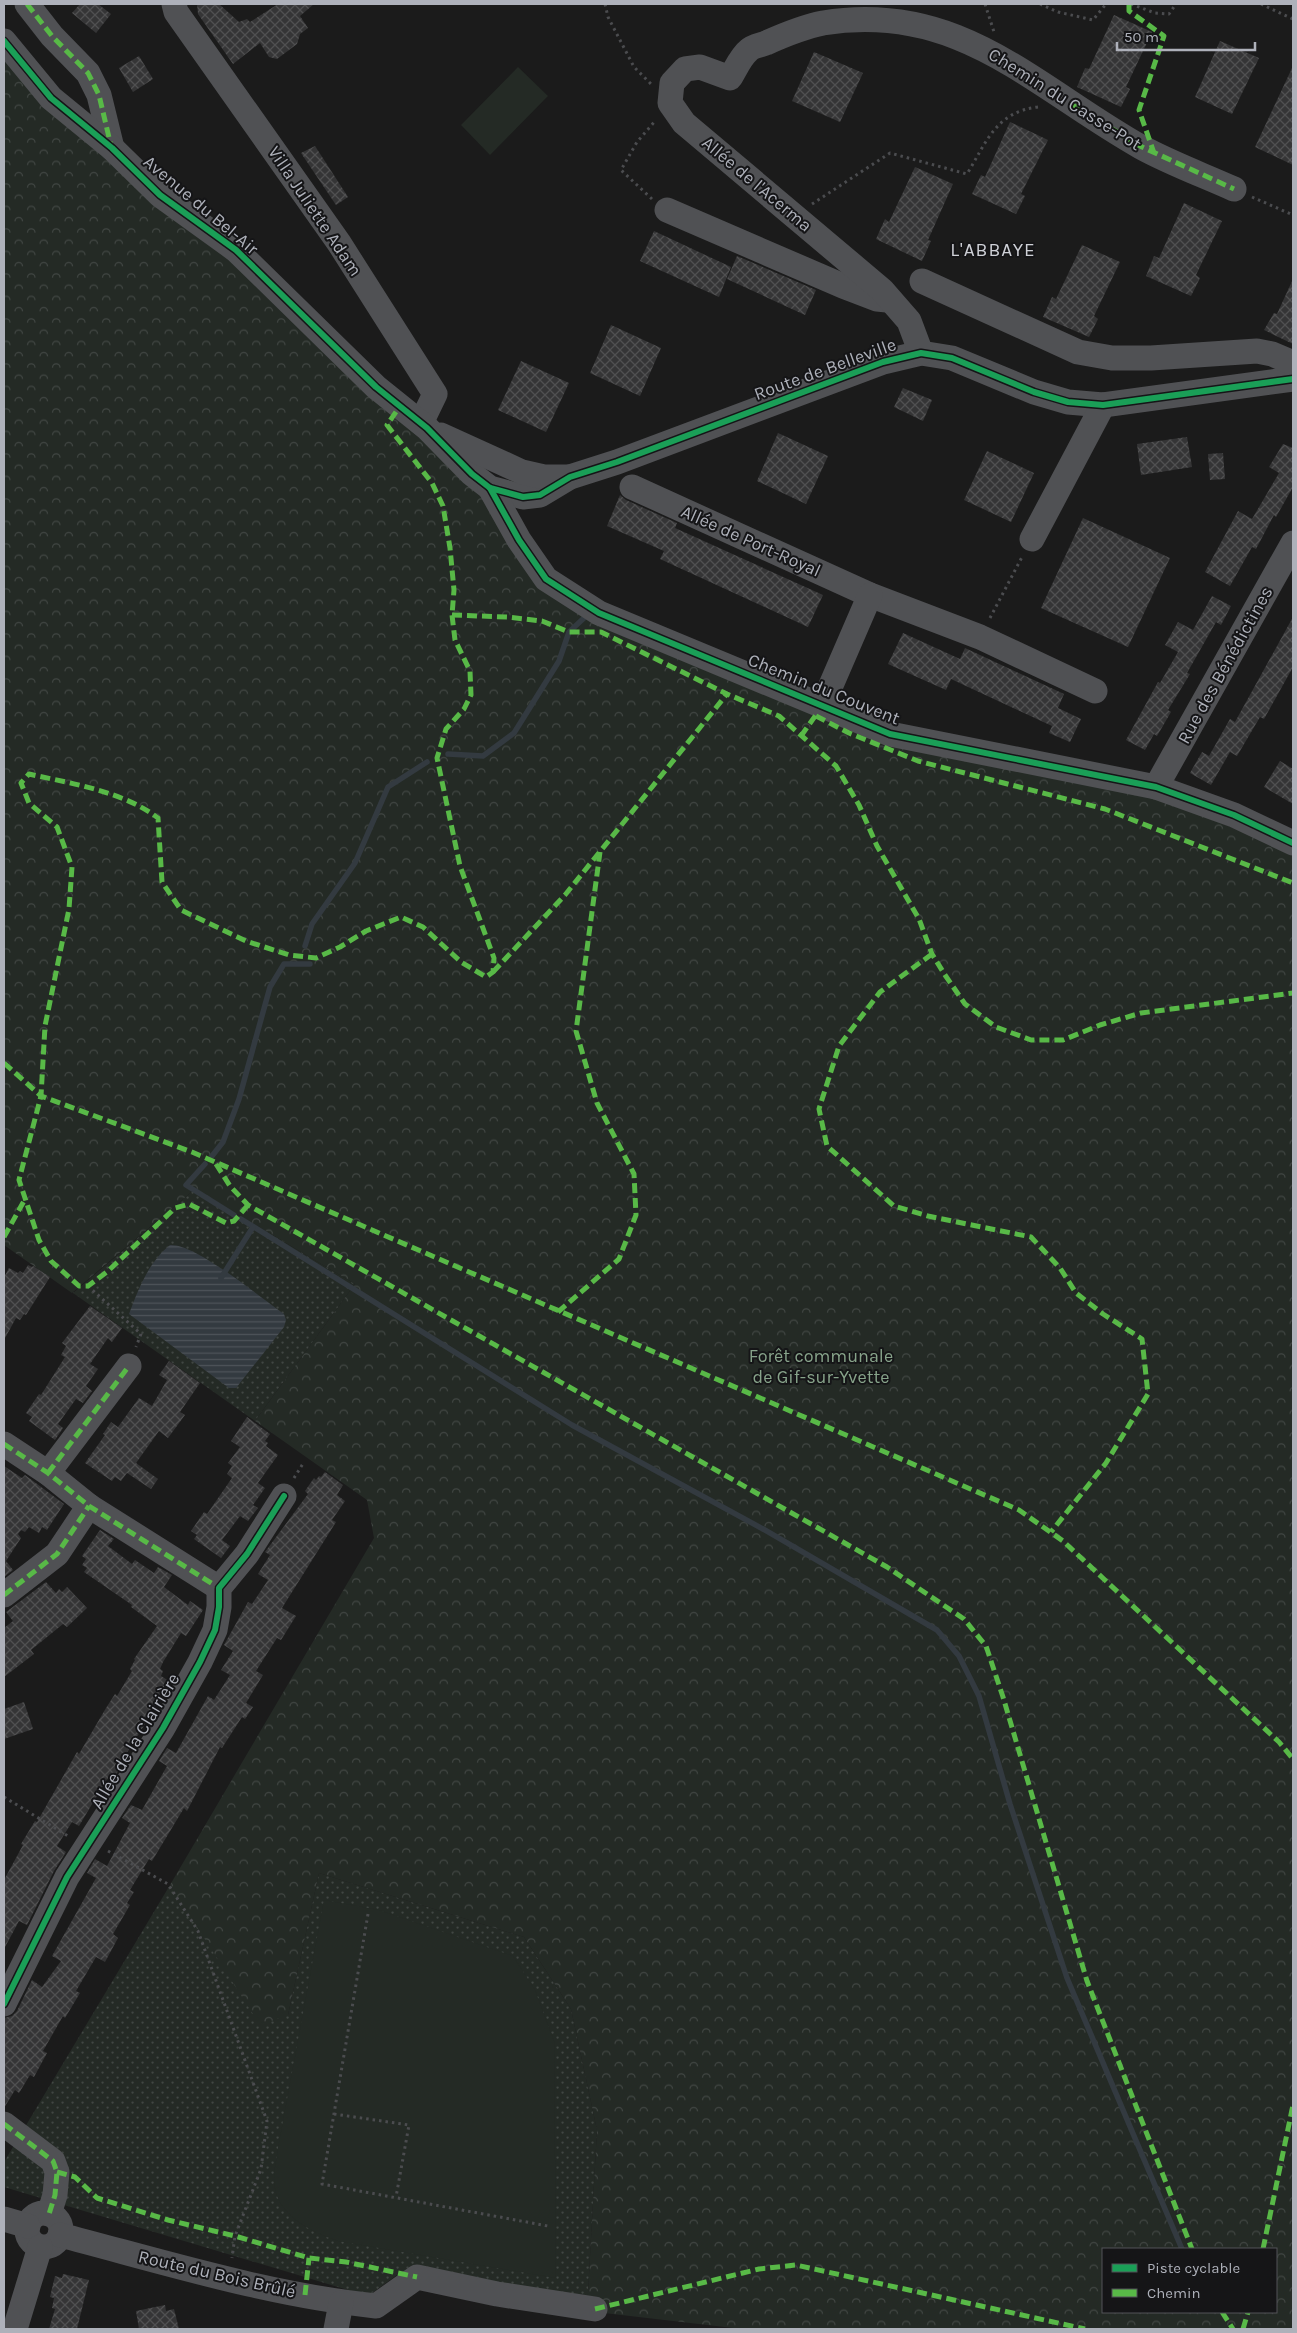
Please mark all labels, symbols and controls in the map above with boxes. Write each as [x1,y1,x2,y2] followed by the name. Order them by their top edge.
[1117,20,1254,52] scale bar
[1124,28,1159,46] text: 50 m
[984,43,1146,155] street label: Chemin du Casse-Pot
[697,132,817,236] street label: Allée de l'Acerma
[263,142,367,280] street label: Villa Juliette Adam
[139,151,263,260] street label: Avenue du Bel-Air
[950,239,1036,261] district label: L'ABBAYE
[751,333,899,405] street label: Route de Belleville
[678,500,824,582] street label: Allée de Port-Royal
[1173,582,1277,748] street label: Rue des Bénédictines
[745,648,903,730] street label: Chemin du Couvent
[749,1345,893,1388] park label: Forêt communale de Gif-sur-Yvette
[86,1669,184,1813] street label: Allée de la Clairière
[136,2245,298,2303] street label: Route du Bois Brûlé
[1102,2248,1277,2313] legend
[1147,2259,1240,2277] text: Piste cyclable
[1147,2284,1201,2302] text: Chemin

